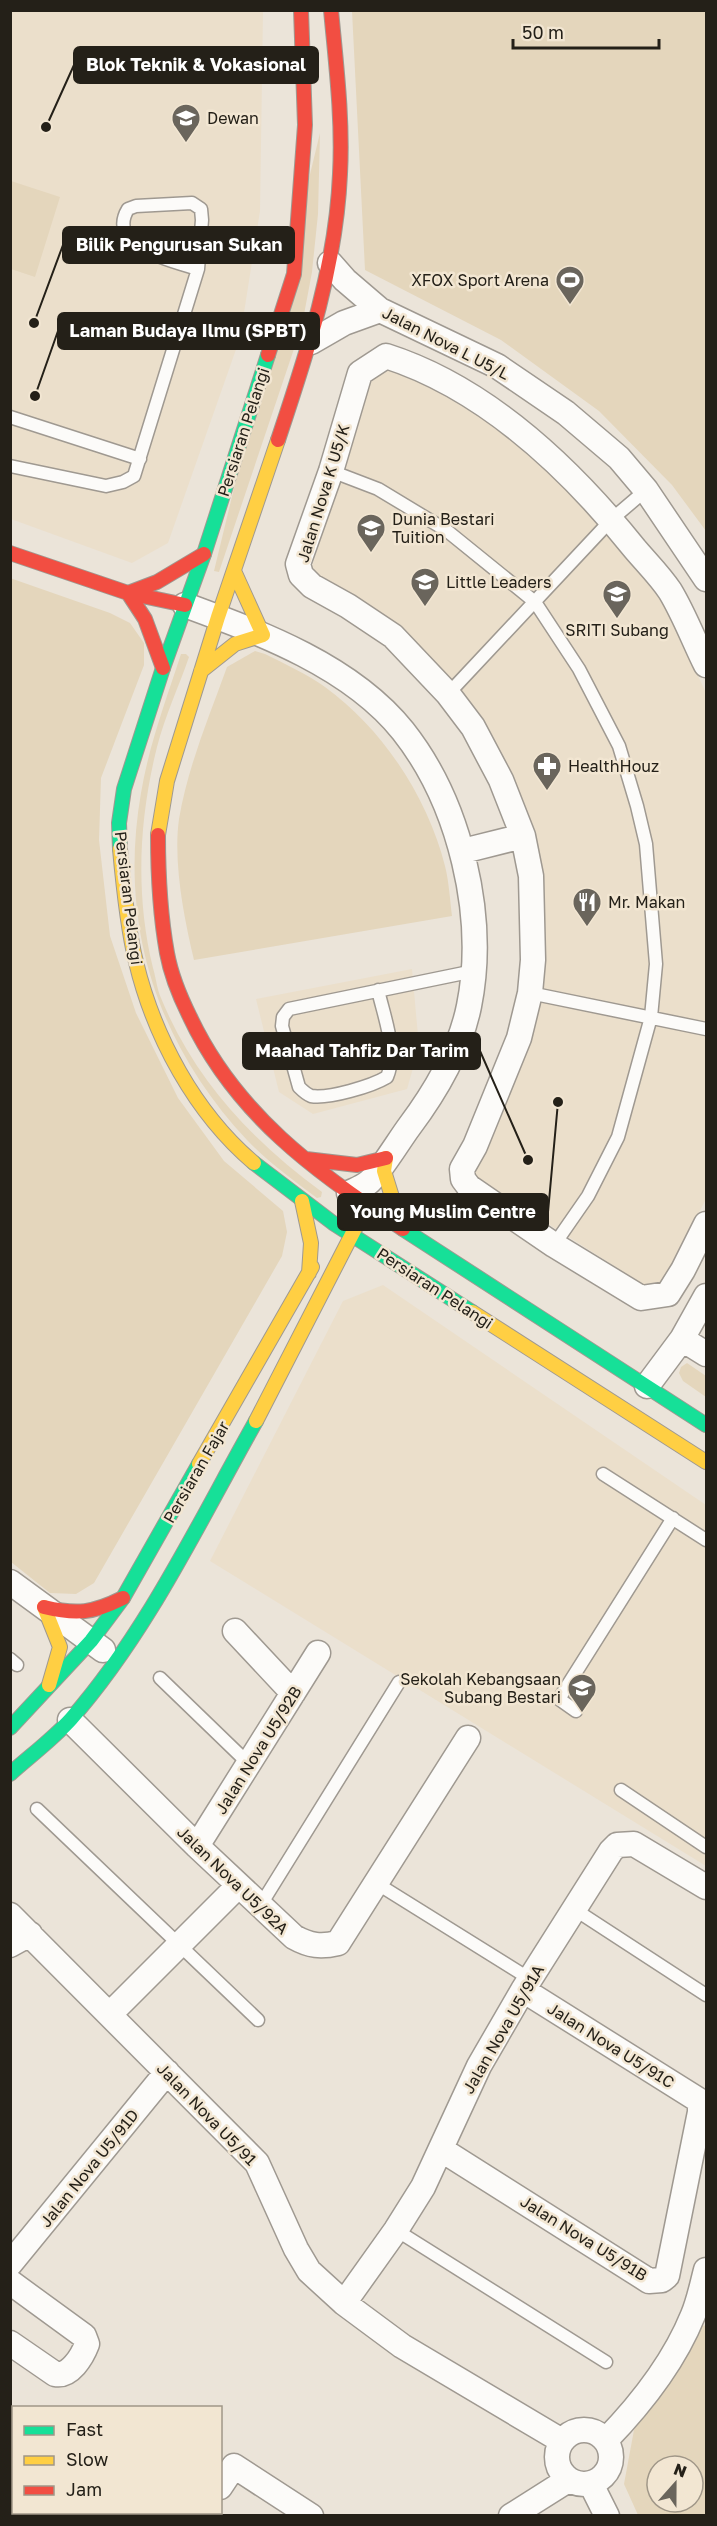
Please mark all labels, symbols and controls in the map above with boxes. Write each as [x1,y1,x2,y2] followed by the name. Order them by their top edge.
[513,12,658,50] scale bar
[522,21,564,43] text: 50 m
[74,47,318,83] callout: Blok Teknik & Vokasional
[86,53,306,75] text: Blok Teknik & Vokasional
[170,102,202,144] school or university icon: Dewan
[207,108,259,128] place label: Dewan
[63,227,294,263] callout: Bilik Pengurusan Sukan
[76,233,282,255] text: Bilik Pengurusan Sukan
[554,264,586,306] sports icon: XFOX Sport Arena
[411,270,549,290] place label: XFOX Sport Arena
[379,302,513,384] street label: Jalan Nova L U5/L
[58,313,319,349] callout: Laman Budaya Ilmu (SPBT)
[69,319,307,341] text: Laman Budaya Ilmu (SPBT)
[213,365,273,499] street label: Persiaran Pelangi
[292,421,354,565] street label: Jalan Nova K U5/K
[392,509,495,547] place label: Dunia Bestari Tuition
[355,512,387,554] school or university icon: Dunia Bestari Tuition
[409,566,441,608] school or university icon: Little Leaders
[446,572,551,592] place label: Little Leaders
[601,578,633,620] school or university icon: SRITI Subang
[565,620,669,640] place label: SRITI Subang
[531,750,563,792] pharmacy icon: HealthHouz
[568,756,659,776] place label: HealthHouz
[111,830,147,966] street label: Persiaran Pelangi
[571,886,603,928] restaurant icon: Mr. Makan
[608,892,685,912] place label: Mr. Makan
[243,1033,480,1069] callout: Maahad Tahfiz Dar Tarim
[255,1039,469,1061] text: Maahad Tahfiz Dar Tarim
[338,1194,548,1230] callout: Young Muslim Centre
[350,1200,536,1222] text: Young Muslim Centre
[373,1243,497,1333] street label: Persiaran Pelangi
[159,1417,233,1527] street label: Persiaran Fajar
[400,1669,561,1707] place label: Sekolah Kebangsaan Subang Bestari
[566,1672,598,1714] school or university icon: Sekolah Kebangsaan Subang Bestari
[211,1682,305,1818] street label: Jalan Nova U5/92B
[173,1822,293,1939] street label: Jalan Nova U5/92A
[458,1961,548,2097] street label: Jalan Nova U5/91A
[544,1998,678,2092] street label: Jalan Nova U5/91C
[153,2059,261,2170] street label: Jalan Nova U5/91
[35,2105,143,2231] street label: Jalan Nova U5/91D
[517,2191,651,2285] street label: Jalan Nova U5/91B
[12,2406,222,2514] legend
[66,2418,103,2440] text: Fast
[66,2448,109,2470] text: Slow
[645,2454,705,2514] north arrow
[671,2458,690,2482] text: N
[66,2478,102,2500] text: Jam

